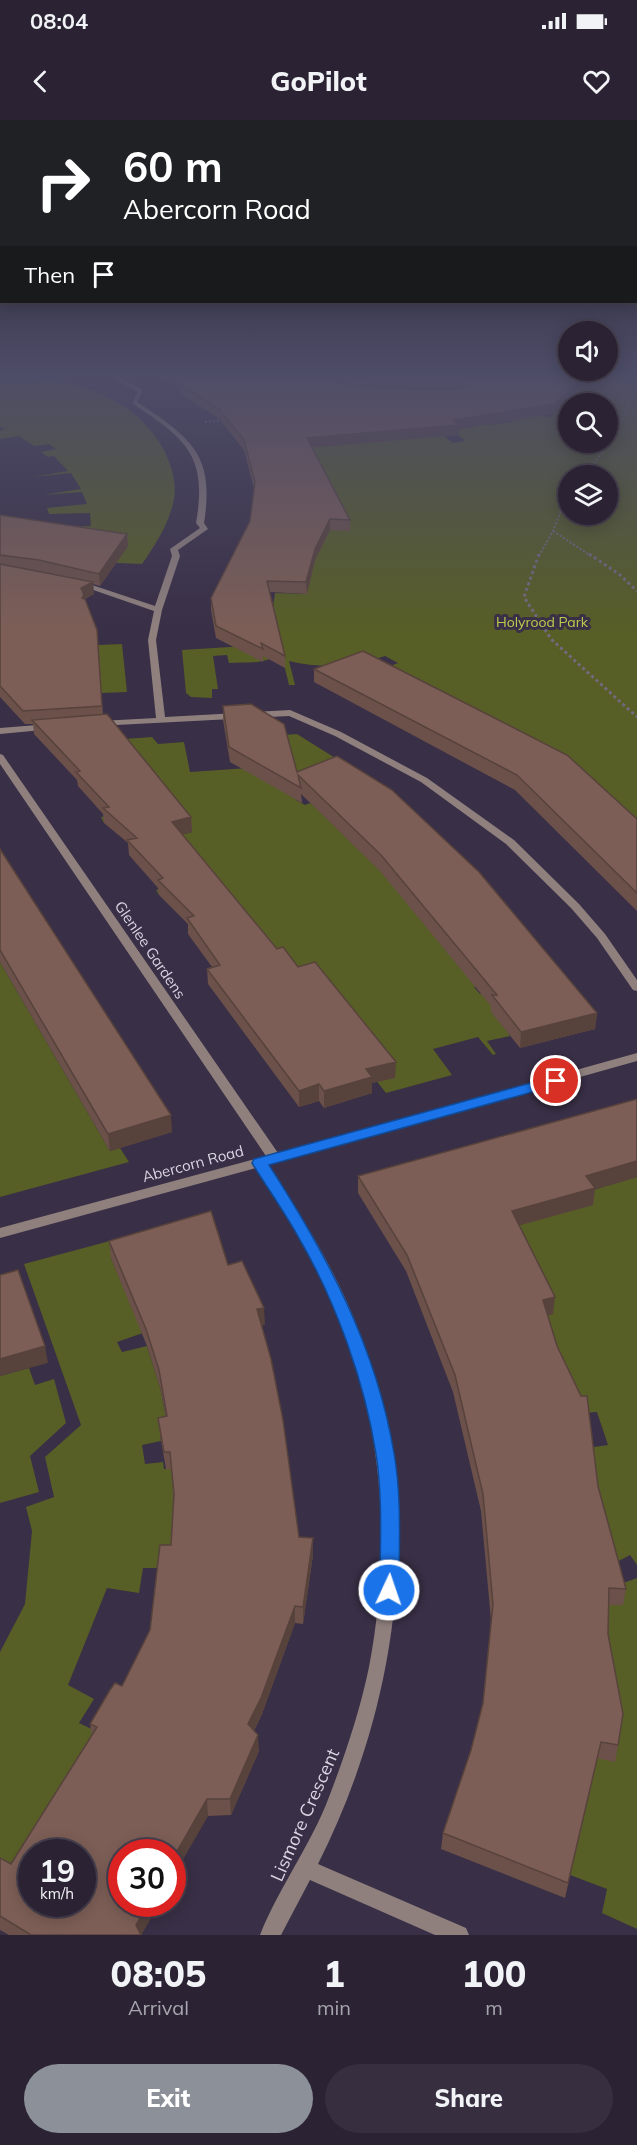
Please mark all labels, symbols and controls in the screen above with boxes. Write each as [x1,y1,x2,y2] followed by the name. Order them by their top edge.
[30,7,88,35] text: 08:04
[270,64,367,98] text: GoPilot
[24,65,57,98] icon: back
[580,65,613,98] icon: heart
[123,140,223,193] text: 60 m
[24,144,102,222] icon: right
[123,192,311,226] text: Abercorn Road
[87,258,120,291] icon: arrive
[24,261,75,289] text: Then
[558,321,618,525] map controls
[558,321,618,381] button: sound
[558,393,618,453] button: search
[558,465,618,525] button: layers
[496,613,589,631] park label: Holyrood Park
[111,897,190,1002] street label: Glenlee Gardens
[530,1055,581,1106] pin
[539,1064,572,1097] icon: arrive
[140,1141,246,1186] street label: Abercorn Road
[357,1558,421,1622] position arrow
[265,1745,344,1885] street label: Lismore Crescent
[108,1839,186,1917] speed limit sign: 30
[39,1852,75,1890] text: 19
[40,1884,74,1903] text: km/h
[111,1951,206,1996] text: 08:05
[323,1951,345,1996] text: 1
[462,1951,526,1996] text: 100
[128,1995,189,2020] text: Arrival
[317,1995,351,2020] text: min
[485,1995,503,2020] text: m
[24,2064,313,2133] button: Exit
[325,2064,613,2133] button: Share

